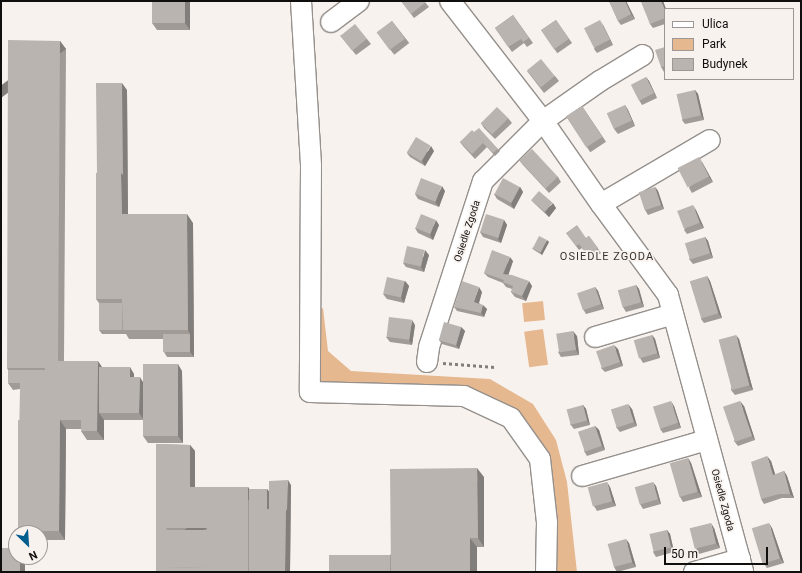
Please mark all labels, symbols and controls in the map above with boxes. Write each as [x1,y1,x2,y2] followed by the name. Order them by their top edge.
[664,8,794,80] legend
[702,17,728,31] text: Ulica
[702,37,726,51] text: Park
[702,57,748,71] text: Budynek
[451,199,483,263] street label: Osiedle Zgoda
[560,250,654,264] district label: OSIEDLE ZGODA
[709,468,737,532] street label: Osiedle Zgoda
[8,525,48,565] north arrow
[666,539,770,565] scale bar
[671,547,698,561] text: 50 m
[27,548,39,563] text: N

